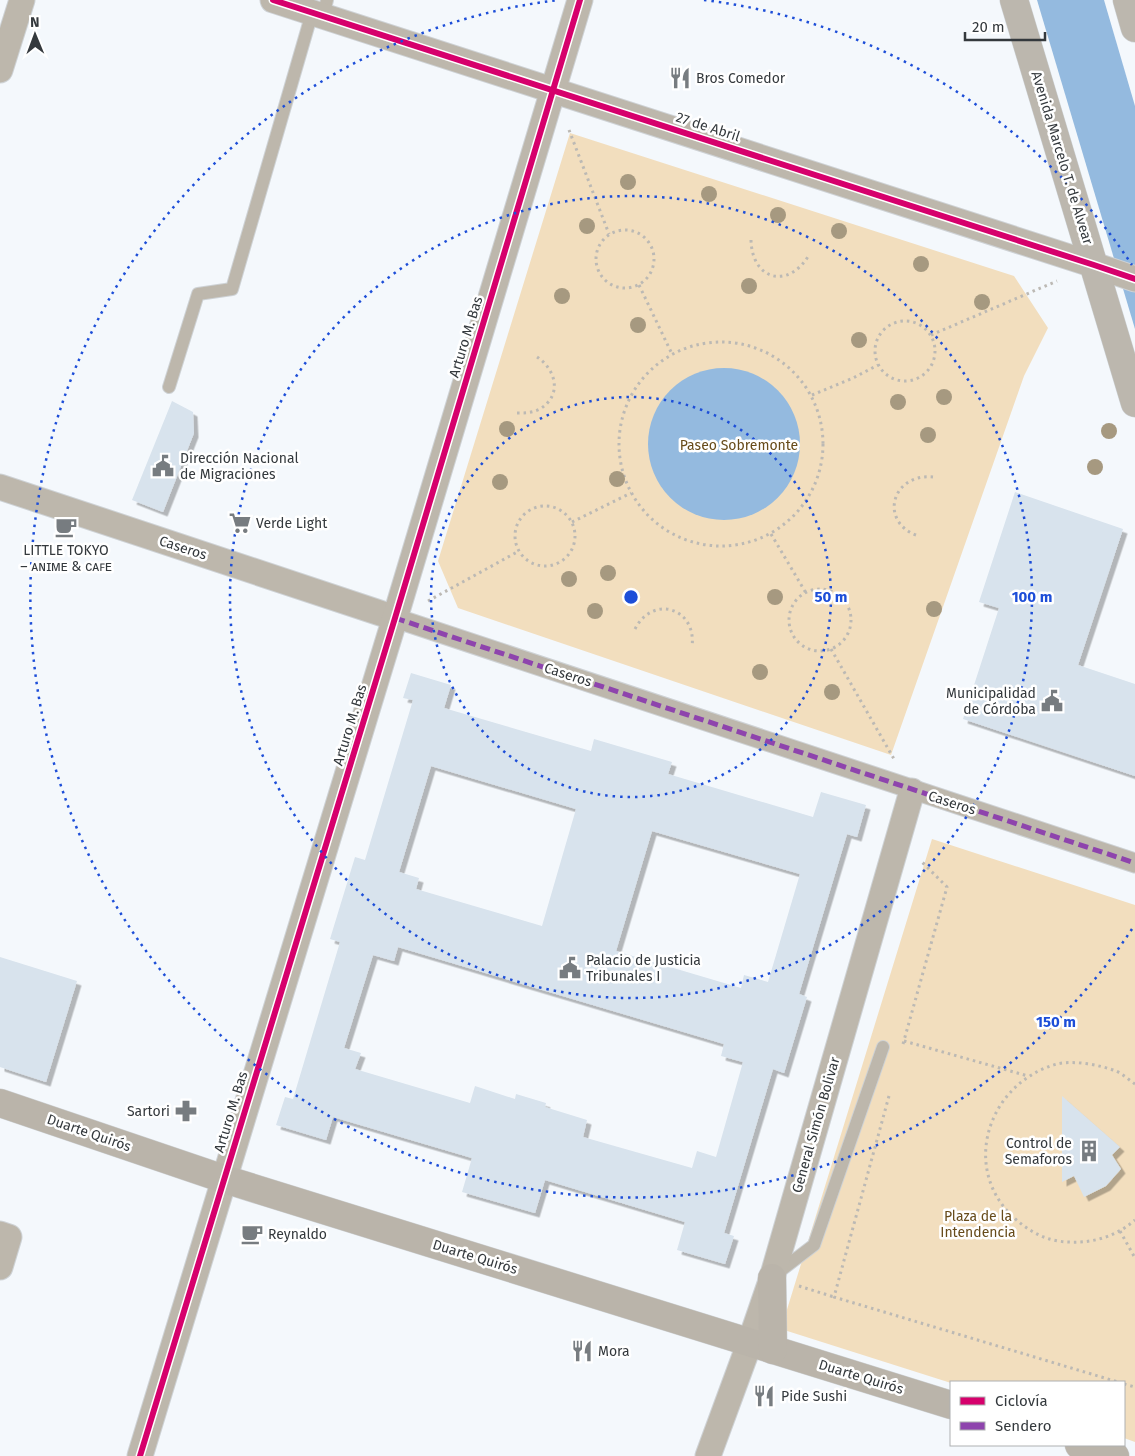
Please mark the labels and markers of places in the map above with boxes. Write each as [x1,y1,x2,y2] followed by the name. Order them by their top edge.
[667,65,693,91] restaurant icon: Bros Comedor
[696,70,786,87] place label: Bros Comedor
[180,450,299,483] place label: Dirección Nacional de Migraciones
[150,453,176,479] public building icon: Dirección Nacional de Migraciones
[227,510,253,536] supermarket icon: Verde Light
[53,514,79,540] cafe icon: LITTLE TOKYO – ᴀɴɪᴍᴇ & ᴄᴀꜰᴇ
[256,515,328,532] place label: Verde Light
[20,542,112,575] place label: LITTLE TOKYO – ᴀɴɪᴍᴇ & ᴄᴀꜰᴇ
[622,588,640,606] centre of rings
[946,685,1036,718] place label: Municipalidad de Córdoba
[1039,688,1065,714] public building icon: Municipalidad de Córdoba
[586,952,701,985] place label: Palacio de Justicia Tribunales I
[557,955,583,981] public building icon: Palacio de Justicia Tribunales I
[173,1098,199,1124] pharmacy icon: Sartori
[127,1103,170,1120] place label: Sartori
[1005,1135,1072,1168] place label: Control de Semaforos
[1076,1138,1102,1164] building icon: Control de Semaforos
[239,1221,265,1247] cafe icon: Reynaldo
[268,1226,327,1243] place label: Reynaldo
[569,1338,595,1364] restaurant icon: Mora
[598,1343,630,1360] place label: Mora
[751,1383,777,1409] restaurant icon: Pide Sushi
[781,1388,847,1405] place label: Pide Sushi

